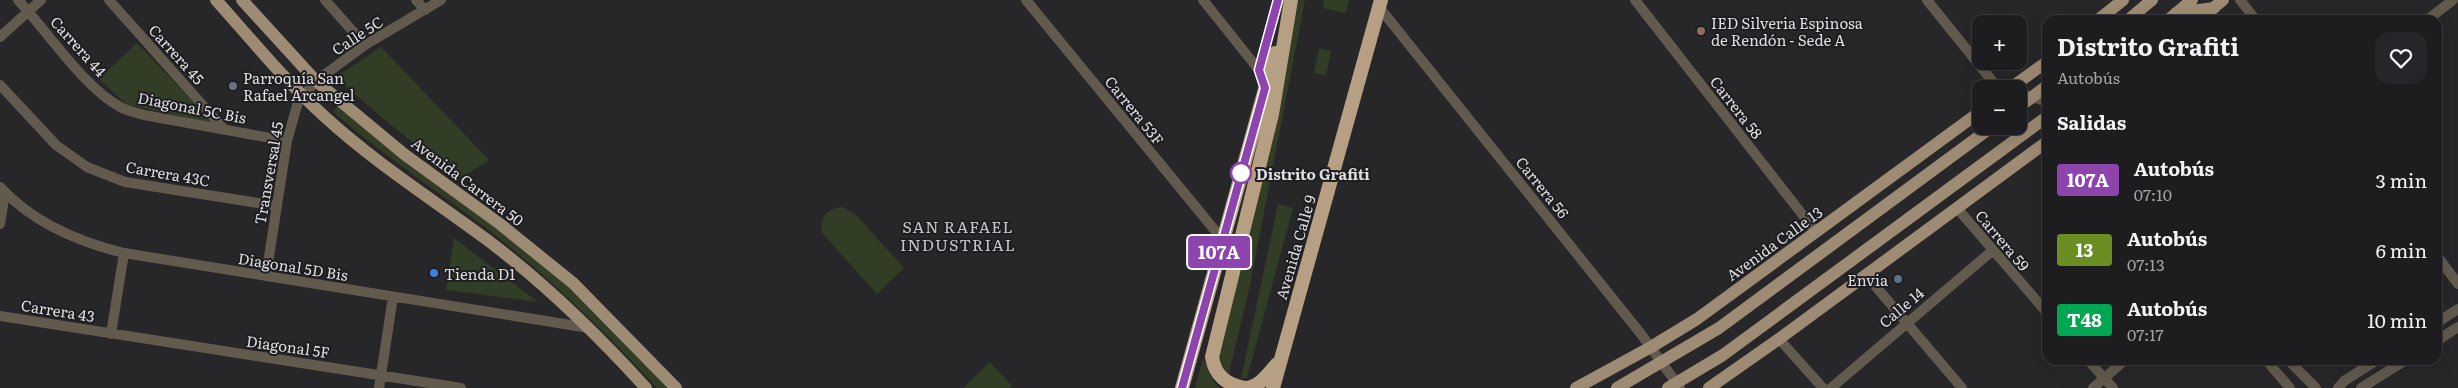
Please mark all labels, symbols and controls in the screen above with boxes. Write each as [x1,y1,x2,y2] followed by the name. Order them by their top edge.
[327,10,387,60] street label: Calle 5C
[45,11,113,81] street label: Carrera 44
[1711,11,1864,51] place label: IED Silveria Espinosa de Rendón - Sede A
[1972,15,2027,135] map controls
[1972,15,2027,70] button: +
[144,19,211,89] street label: Carrera 45
[1695,25,1707,37] marker: IED Silveria Espinosa de Rendón - Sede A
[2057,28,2239,63] text: Distrito Grafiti
[2375,32,2427,84] button: heart
[2057,65,2120,89] text: Autobús
[243,66,355,106] place label: Parroquía San Rafael Arcangel
[1100,70,1170,150] street label: Carrera 53F
[1705,71,1769,143] street label: Carrera 58
[227,80,239,92] marker: Parroquía San Rafael Arcangel
[1972,80,2027,135] button: −
[136,85,248,129] street label: Diagonal 5C Bis
[2057,108,2126,136] text: Salidas
[248,119,288,226] street label: Transversal 45
[407,131,529,231] street label: Avenida Carrera 50
[1511,151,1575,223] street label: Carrera 56
[124,154,212,192] street label: Carrera 43C
[2134,154,2214,182] text: Autobús
[1230,162,1252,184] marker: Distrito Grafiti
[1256,162,1370,185] place label: Distrito Grafiti
[2067,166,2109,193] text: 107A
[2376,166,2427,194] text: 3 min
[2134,182,2172,206] text: 07:10
[1269,192,1321,302] street label: Avenida Calle 9
[1721,200,1827,286] street label: Avenida Calle 13
[1971,204,2036,276] street label: Carrera 59
[900,214,1016,256] district label: SAN RAFAEL INDUSTRIAL
[2127,224,2207,252] text: Autobús
[1184,236,1254,268] line badge: 107A
[2076,236,2093,263] text: 13
[2376,236,2427,264] text: 6 min
[1198,238,1240,265] text: 107A
[236,246,350,286] street label: Diagonal 5D Bis
[2127,252,2165,276] text: 07:13
[444,262,515,285] place label: Tienda D1
[428,267,440,279] marker: Tienda D1
[1847,268,1889,291] place label: Envia
[1892,273,1904,285] marker: Envia
[1873,281,1929,333] street label: Calle 14
[19,293,97,327] street label: Carrera 43
[2127,294,2207,322] text: Autobús
[2067,306,2102,333] text: T48
[2367,306,2427,334] text: 10 min
[2127,322,2164,346] text: 07:17
[245,329,331,363] street label: Diagonal 5F

